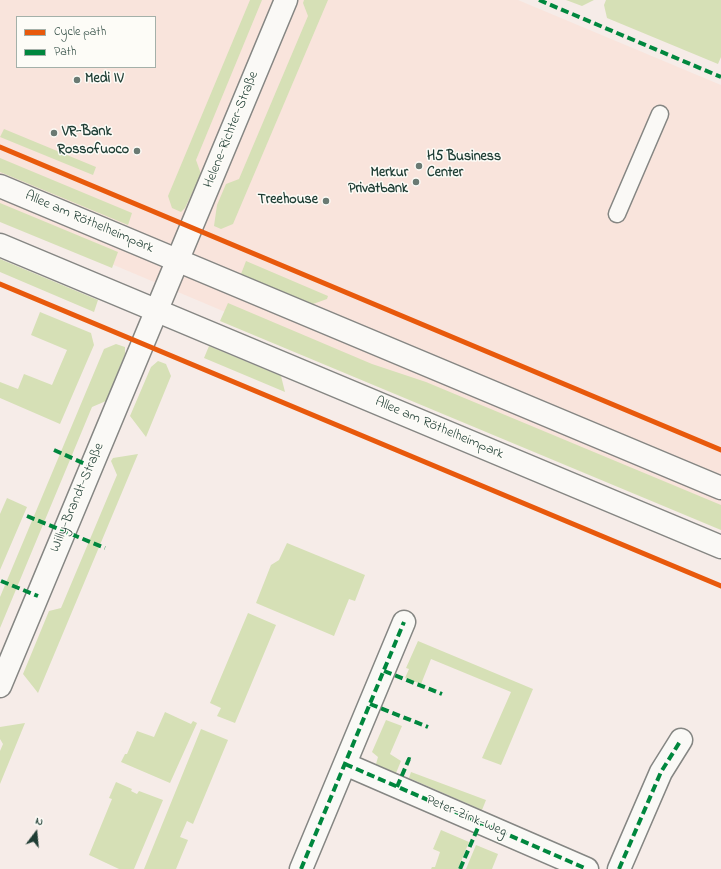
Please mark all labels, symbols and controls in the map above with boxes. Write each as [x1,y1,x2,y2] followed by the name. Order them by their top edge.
[16,16,156,68] legend
[54,23,106,41] text: Cycle path
[54,43,76,61] text: Path
[201,69,263,191] street label: Helene-Richter-Straße
[85,72,124,88] place label: Medi IV
[72,75,82,85] marker: Medi IV
[62,125,112,141] place label: VR-Bank
[49,128,59,138] marker: VR-Bank
[57,143,129,159] place label: Rossofuoco
[132,146,142,156] marker: Rossofuoco
[427,150,501,182] place label: H5 Business Center
[414,161,424,171] marker: H5 Business Center
[348,166,408,198] place label: Merkur Privatbank
[411,177,421,187] marker: Merkur Privatbank
[22,188,156,258] street label: Allee am Röthelheimpark
[258,193,318,209] place label: Treehouse
[321,196,331,206] marker: Treehouse
[372,394,506,464] street label: Allee am Röthelheimpark
[47,441,109,555] street label: Willy-Brandt-Straße
[423,792,509,842] street label: Peter-Zink-Weg
[16,813,56,853] north arrow
[34,813,45,830] text: N

